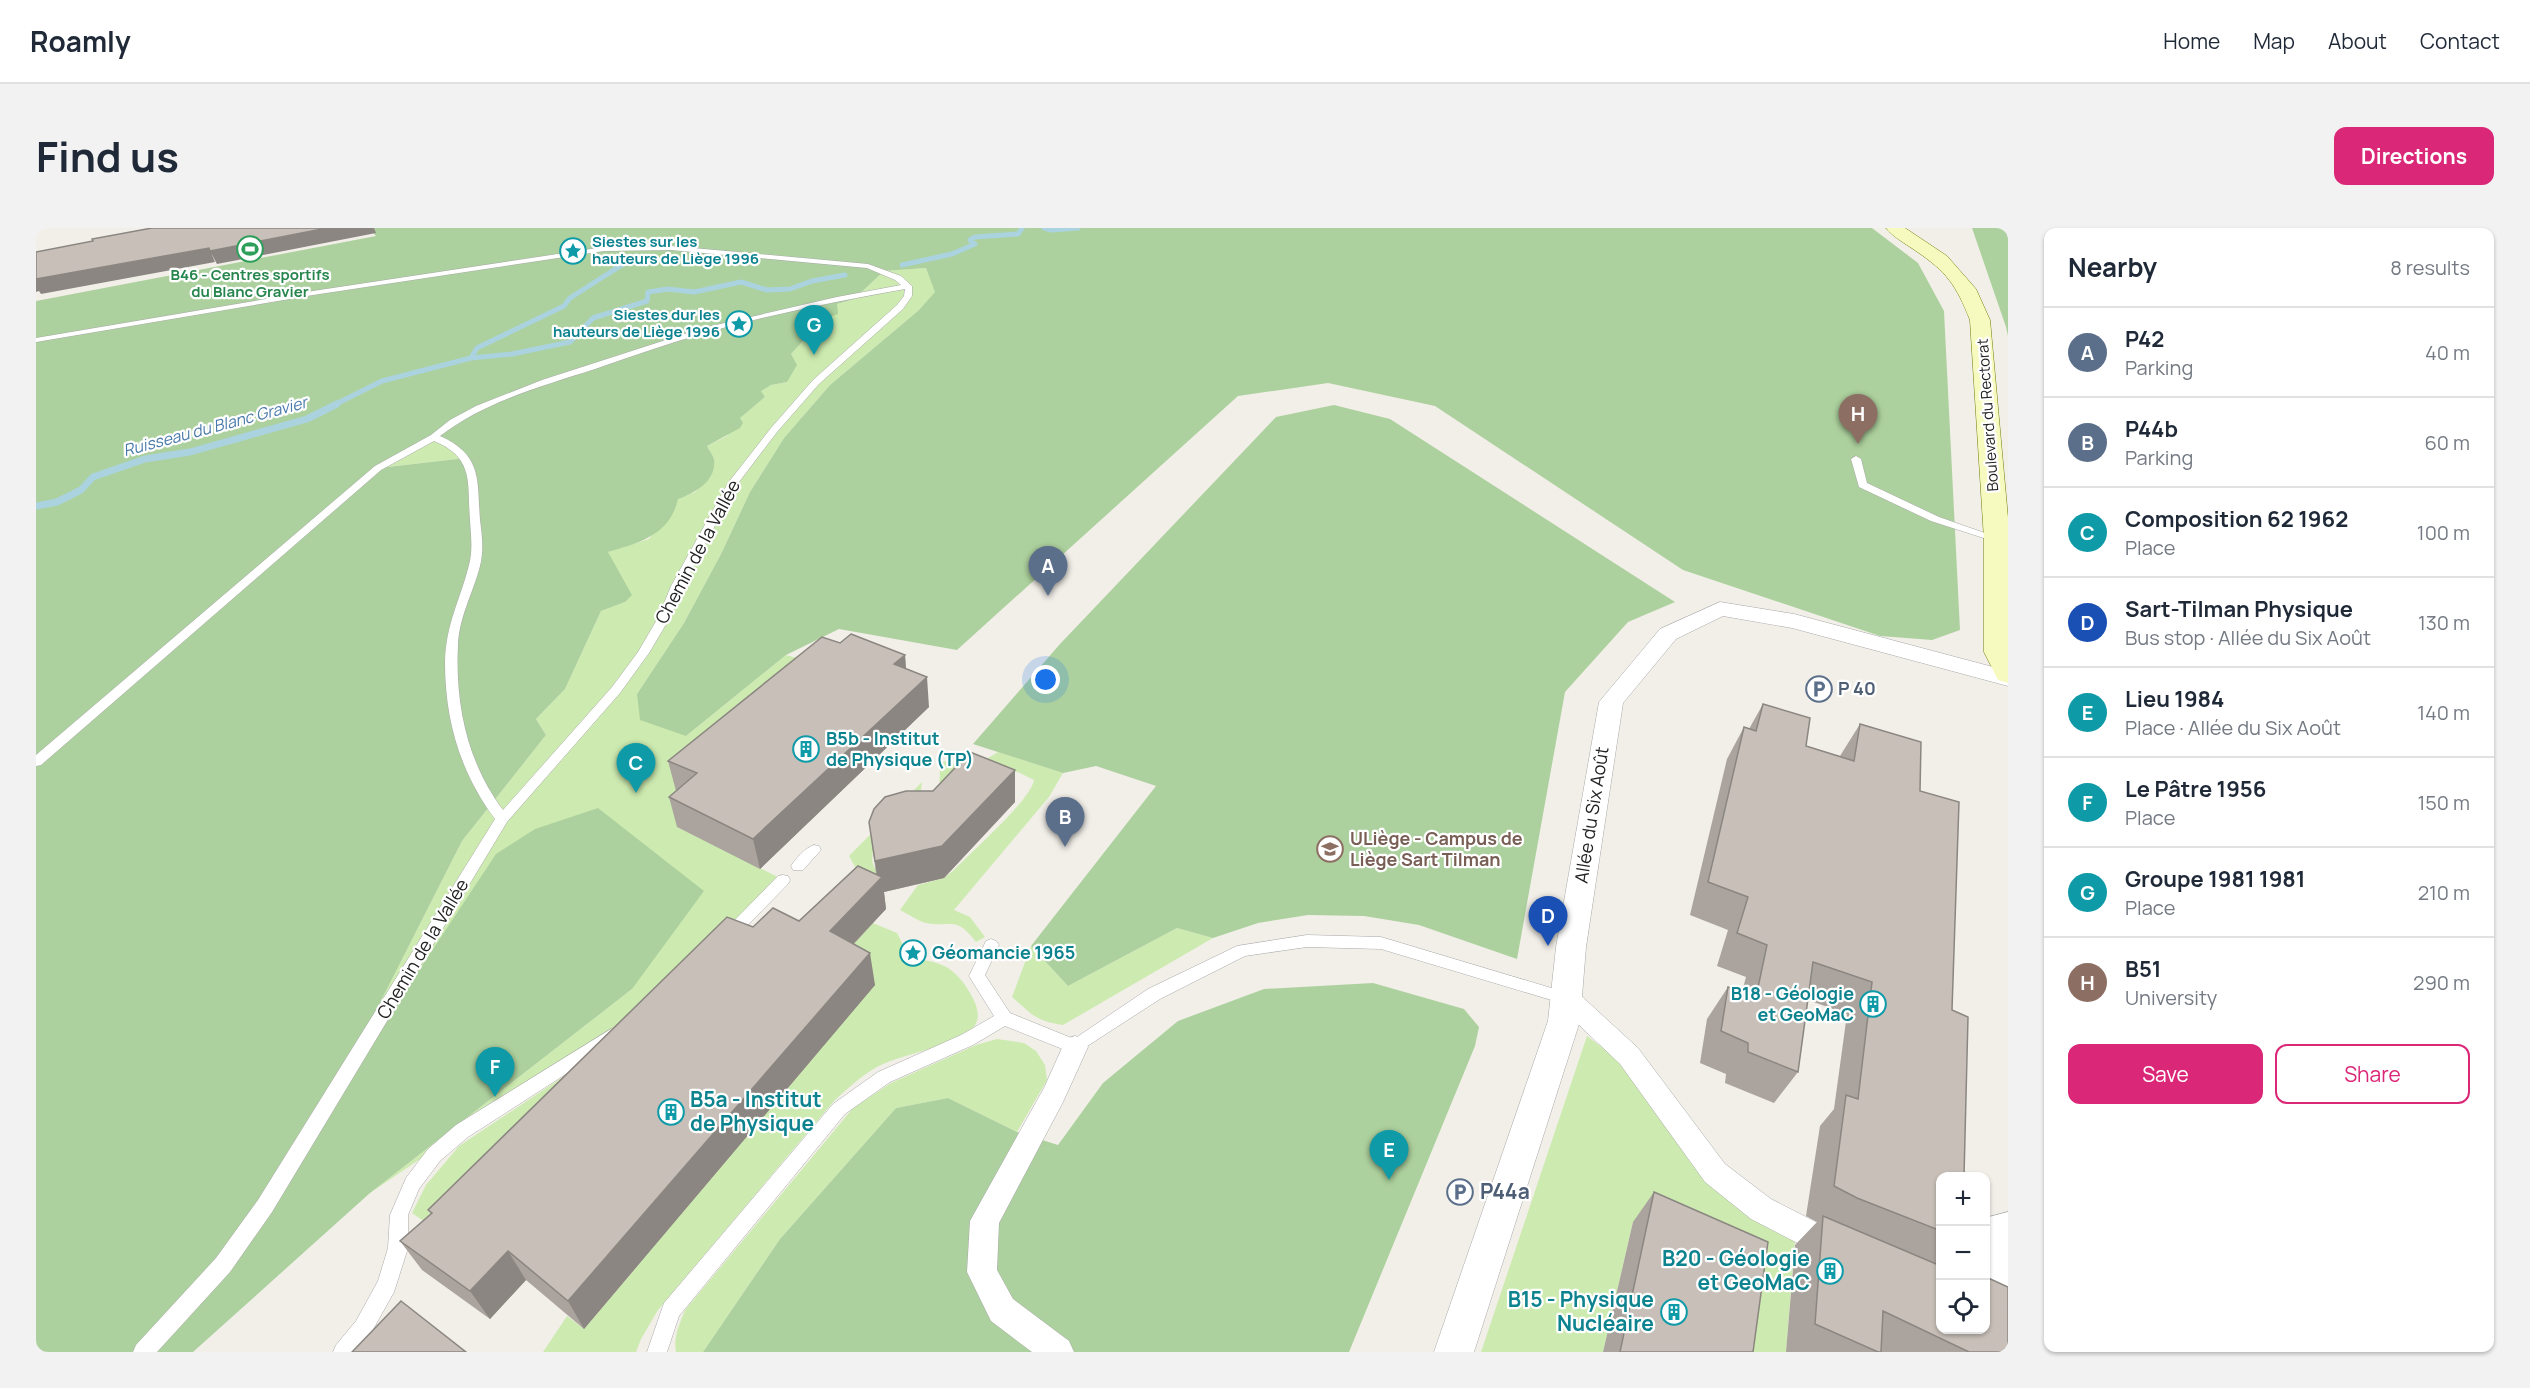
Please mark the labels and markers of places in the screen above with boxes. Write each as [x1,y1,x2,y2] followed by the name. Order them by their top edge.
[592,231,759,269] place label: Siestes sur les hauteurs de Liège 1996
[235,234,265,264] sports icon: B46 - Centres sportifs du Blanc Gravier
[558,236,588,266] place icon: Siestes sur les hauteurs de Liège 1996
[170,264,330,302] place label: B46 - Centres sportifs du Blanc Gravier
[553,304,720,342] place label: Siestes dur les hauteurs de Liège 1996
[794,306,834,355] pin: G
[724,309,754,339] place icon: Siestes dur les hauteurs de Liège 1996
[1838,394,1878,444] pin: H
[1028,546,1068,596] pin: A
[1804,674,1834,704] parking icon: P 40
[1838,676,1876,700] place label: P 40
[826,726,974,771] place label: B5b - Institut de Physique (TP)
[791,734,821,764] building icon: B5b - Institut de Physique (TP)
[616,744,656,793] pin: C
[1046,798,1084,847] pin: B
[1350,826,1523,871] place label: ULiège - Campus de Liège Sart Tilman
[1315,834,1345,864] school or university icon: ULiège - Campus de Liège Sart Tilman
[1528,896,1568,946] pin: D
[898,938,928,968] place icon: Géomancie 1965
[932,940,1075,964] place label: Géomancie 1965
[1731,981,1854,1026] place label: B18 - Géologie et GeoMaC
[1858,989,1888,1019] building icon: B18 - Géologie et GeoMaC
[476,1048,514,1097] pin: F
[690,1085,822,1137] place label: B5a - Institut de Physique
[656,1097,686,1127] building icon: B5a - Institut de Physique
[1370,1130,1408,1180] pin: E
[1445,1177,1475,1207] parking icon: P44a
[1480,1177,1530,1205] place label: P44a
[1662,1244,1810,1296] place label: B20 - Géologie et GeoMaC
[1815,1256,1845,1286] building icon: B20 - Géologie et GeoMaC
[1508,1285,1654,1337] place label: B15 - Physique Nucléaire
[1659,1297,1689,1327] building icon: B15 - Physique Nucléaire

